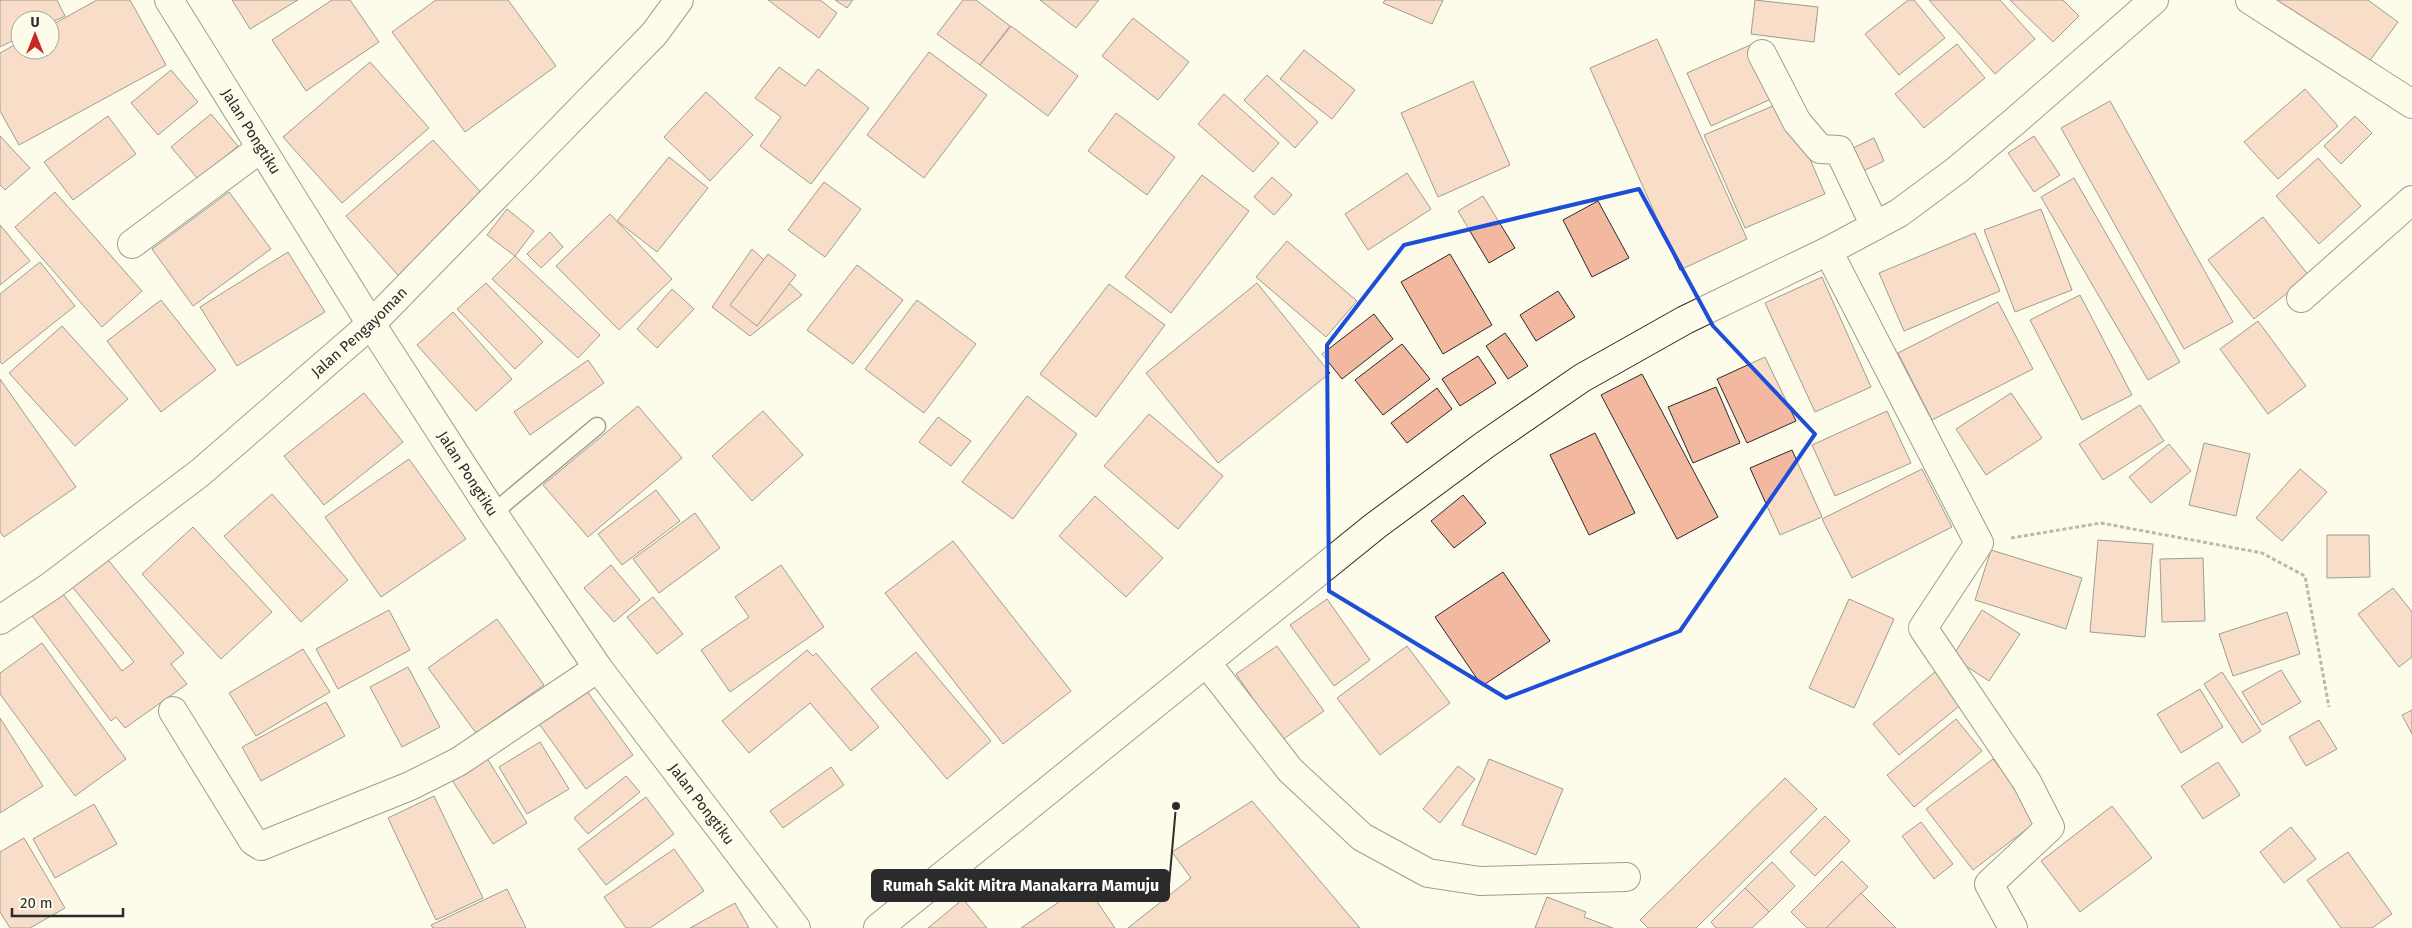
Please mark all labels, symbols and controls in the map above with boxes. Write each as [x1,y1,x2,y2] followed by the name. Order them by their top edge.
[10,10,60,60] north arrow
[30,14,40,31] text: U
[218,85,284,178] street label: Jalan Pongtiku
[308,283,411,381] street label: Jalan Pengayoman
[434,428,502,520] street label: Jalan Pongtiku
[665,760,738,848] street label: Jalan Pongtiku
[872,870,1169,901] callout: Rumah Sakit Mitra Manakarra Mamuju
[883,876,1159,895] text: Rumah Sakit Mitra Manakarra Mamuju
[12,886,124,918] scale bar
[20,894,53,912] text: 20 m

